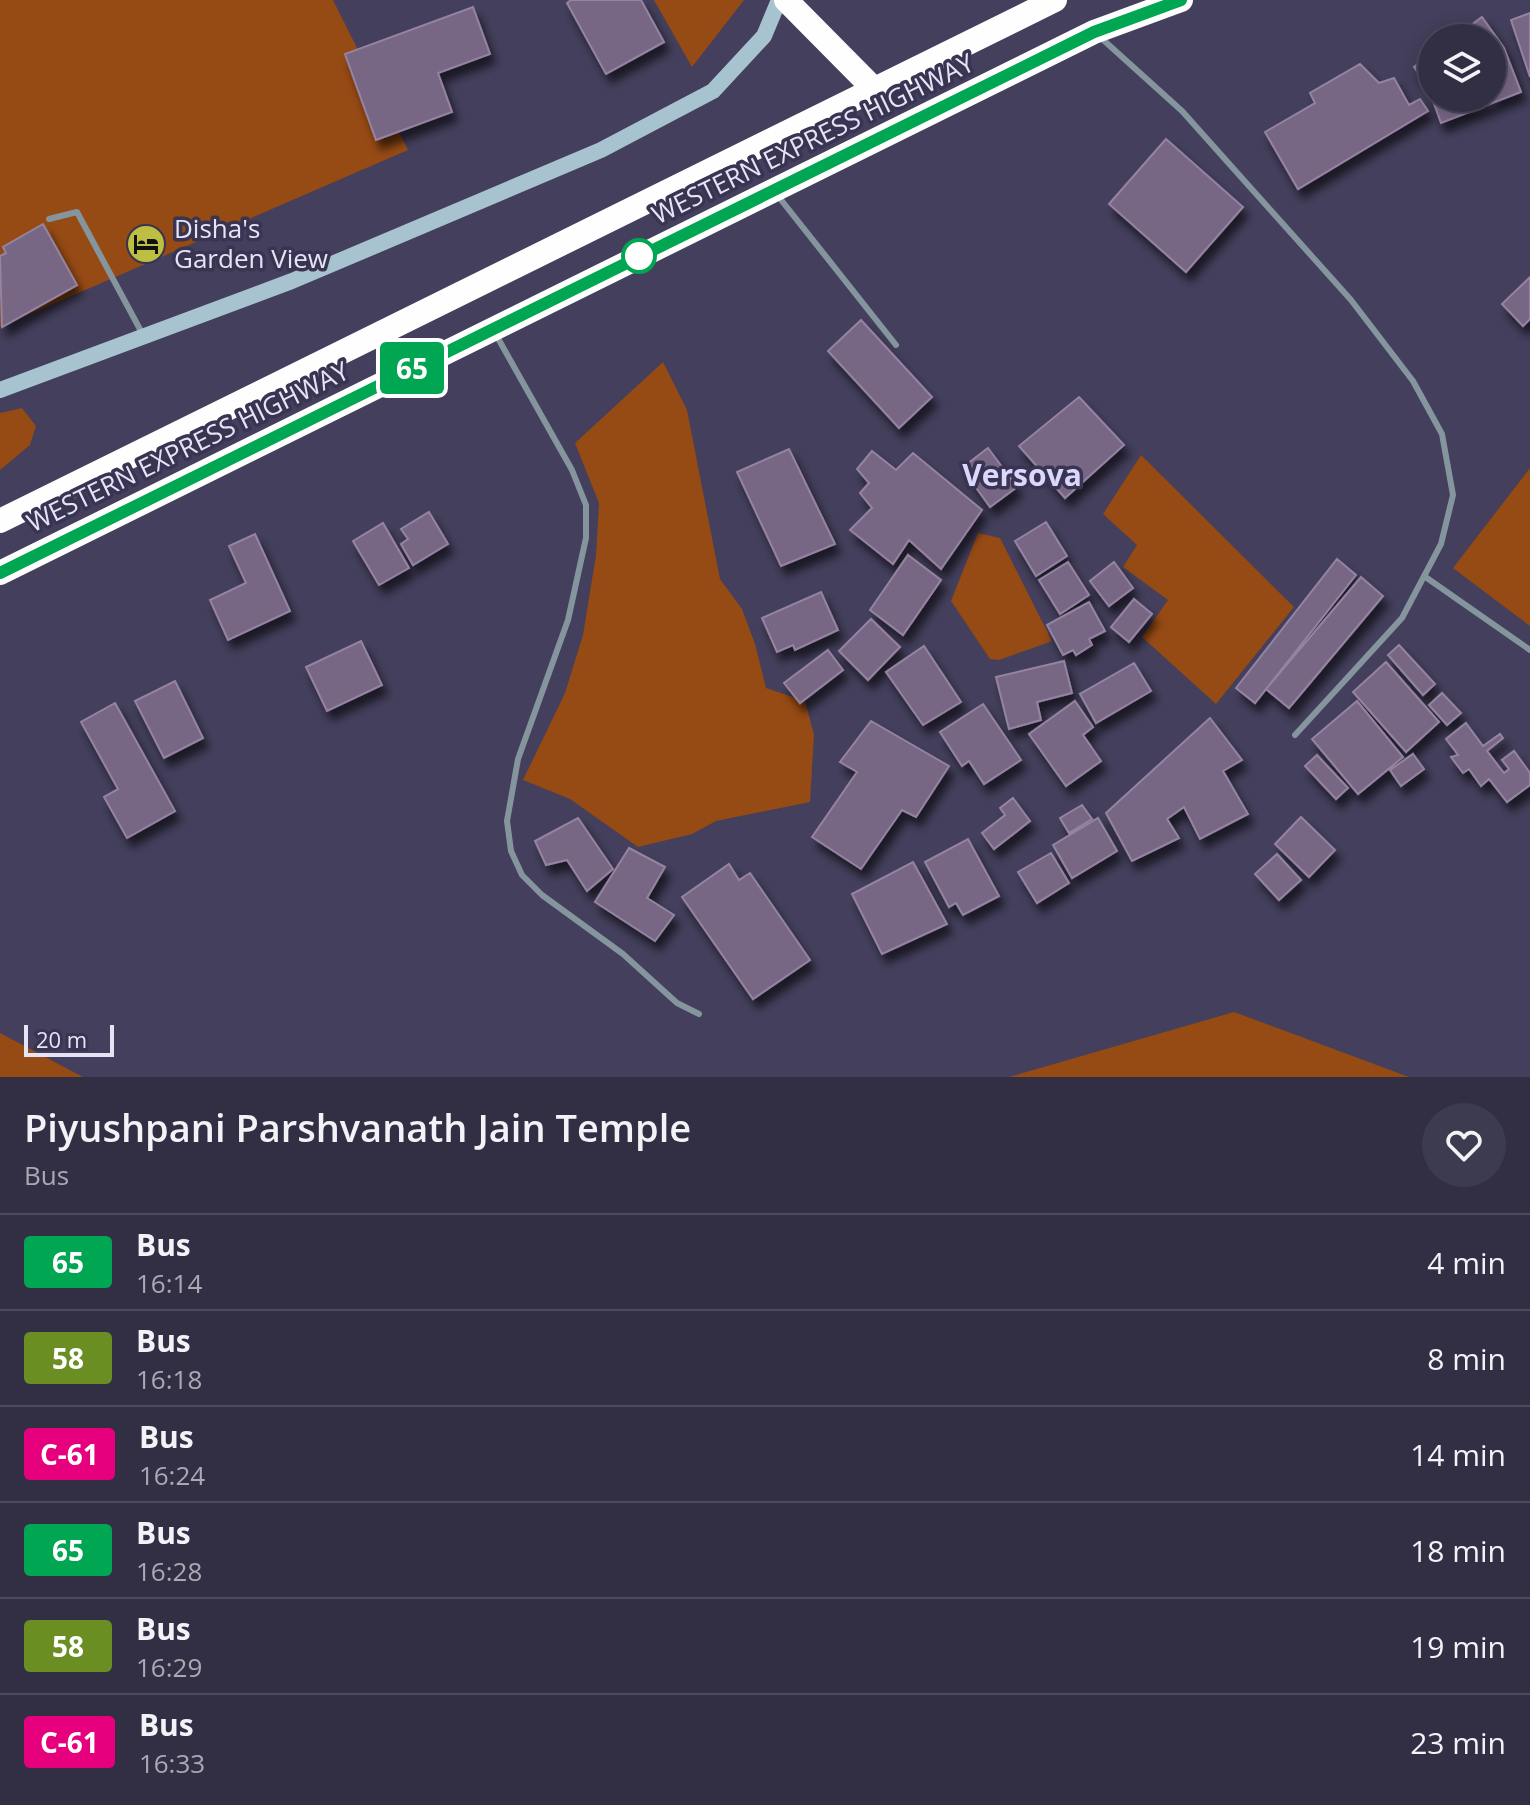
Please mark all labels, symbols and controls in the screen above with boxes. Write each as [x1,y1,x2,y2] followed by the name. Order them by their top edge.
[1418,24,1506,112] map controls
[1418,24,1506,112] button: layers
[645,44,980,232] street label: WESTERN EXPRESS HIGHWAY
[174,210,328,276] place label: Disha's Garden View
[125,223,167,265] hotel icon: Disha's Garden View
[622,239,656,273] unlabelled marker
[376,342,448,394] line badge: 65
[396,349,428,387] text: 65
[20,352,355,540] street label: WESTERN EXPRESS HIGHWAY
[962,454,1082,495] district label: Versova
[24,1021,114,1057] scale bar
[36,1024,87,1054] text: 20 m
[24,1101,691,1153] text: Piyushpani Parshvanath Jain Temple
[1422,1103,1506,1187] button: heart
[24,1157,69,1193] text: Bus
[136,1224,191,1265] text: Bus
[1427,1242,1506,1283] text: 4 min
[52,1243,84,1281] text: 65
[136,1265,202,1301] text: 16:14
[136,1320,191,1361] text: Bus
[1427,1338,1506,1379] text: 8 min
[52,1339,84,1377] text: 58
[136,1361,202,1397] text: 16:18
[139,1416,194,1457] text: Bus
[1410,1434,1506,1475] text: 14 min
[40,1435,99,1473] text: C-61
[139,1457,205,1493] text: 16:24
[136,1512,191,1553] text: Bus
[1410,1530,1506,1571] text: 18 min
[52,1531,84,1569] text: 65
[136,1553,202,1589] text: 16:28
[136,1608,191,1649] text: Bus
[1410,1626,1506,1667] text: 19 min
[52,1627,84,1665] text: 58
[136,1649,202,1685] text: 16:29
[139,1704,194,1745] text: Bus
[1410,1722,1506,1763] text: 23 min
[40,1723,99,1761] text: C-61
[139,1745,205,1781] text: 16:33

